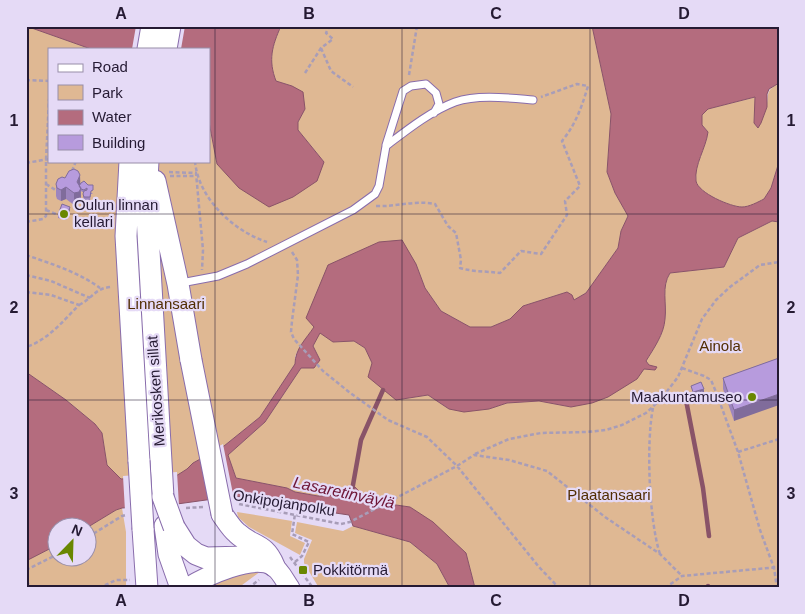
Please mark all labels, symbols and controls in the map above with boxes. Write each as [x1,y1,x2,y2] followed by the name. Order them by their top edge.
[115,5,127,22] text: A
[303,5,315,22] text: B
[490,5,502,22] text: C
[678,5,690,22] text: D
[48,48,210,162] legend
[92,58,128,75] text: Road
[92,84,123,101] text: Park
[92,108,131,125] text: Water
[10,112,19,129] text: 1
[787,112,796,129] text: 1
[92,134,145,151] text: Building
[74,196,158,230] place label: Oulun linnan kellari
[58,208,70,220] marker: Oulun linnan kellari
[127,295,205,312] park label: Linnansaari
[10,299,19,316] text: 2
[787,299,796,316] text: 2
[143,334,168,447] street label: Merikosken sillat
[699,337,742,354] park label: Ainola
[631,388,742,405] place label: Maakuntamuseo
[746,391,758,403] marker: Maakuntamuseo
[292,473,396,512] water label: Lasaretinväylä
[10,485,19,502] text: 3
[787,485,796,502] text: 3
[232,486,336,519] street label: Onkipojanpolku
[567,486,651,503] park label: Plaatansaari
[48,516,98,566] north arrow
[69,521,85,539] text: N
[313,561,389,578] place label: Pokkitörmä
[297,564,309,576] marker: Pokkitörmä
[115,592,127,609] text: A
[303,592,315,609] text: B
[490,592,502,609] text: C
[678,592,690,609] text: D

